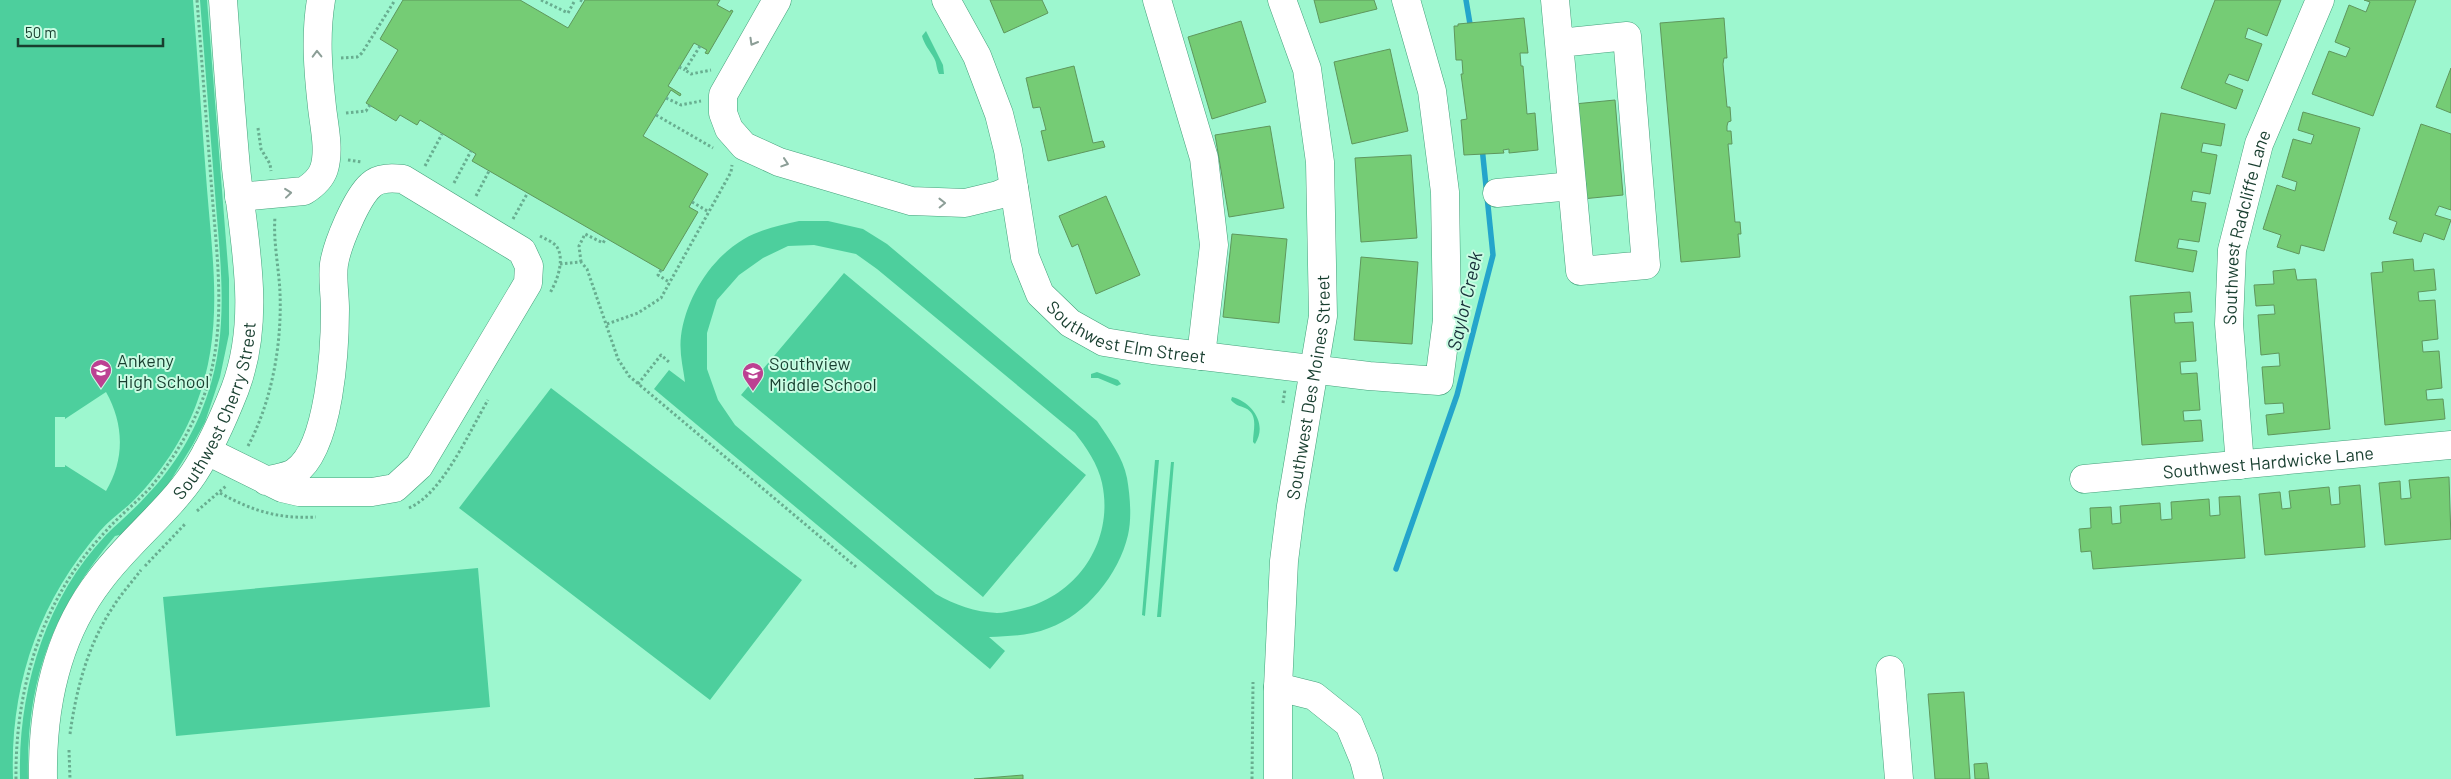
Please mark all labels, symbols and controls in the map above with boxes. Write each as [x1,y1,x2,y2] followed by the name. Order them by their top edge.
[18,15,162,47] scale bar
[25,23,57,41] text: 50 m
[749,37,759,46] one-way arrow
[312,50,323,58] one-way arrow
[2218,126,2275,325] street label: Southwest Radcliffe Lane
[780,157,788,167] one-way arrow
[284,188,292,199] one-way arrow
[938,198,946,208] one-way arrow
[1441,249,1487,353] water label: Saylor Creek
[1281,274,1334,501] street label: Southwest Des Moines Street
[1042,296,1207,367] street label: Southwest Elm Street
[168,321,260,503] street label: Southwest Cherry Street
[117,349,210,392] place label: Ankeny High School
[769,352,877,395] place label: Southview Middle School
[89,358,113,389] school or university icon: Ankeny High School
[741,361,765,392] school or university icon: Southview Middle School
[2162,441,2375,483] street label: Southwest Hardwicke Lane

